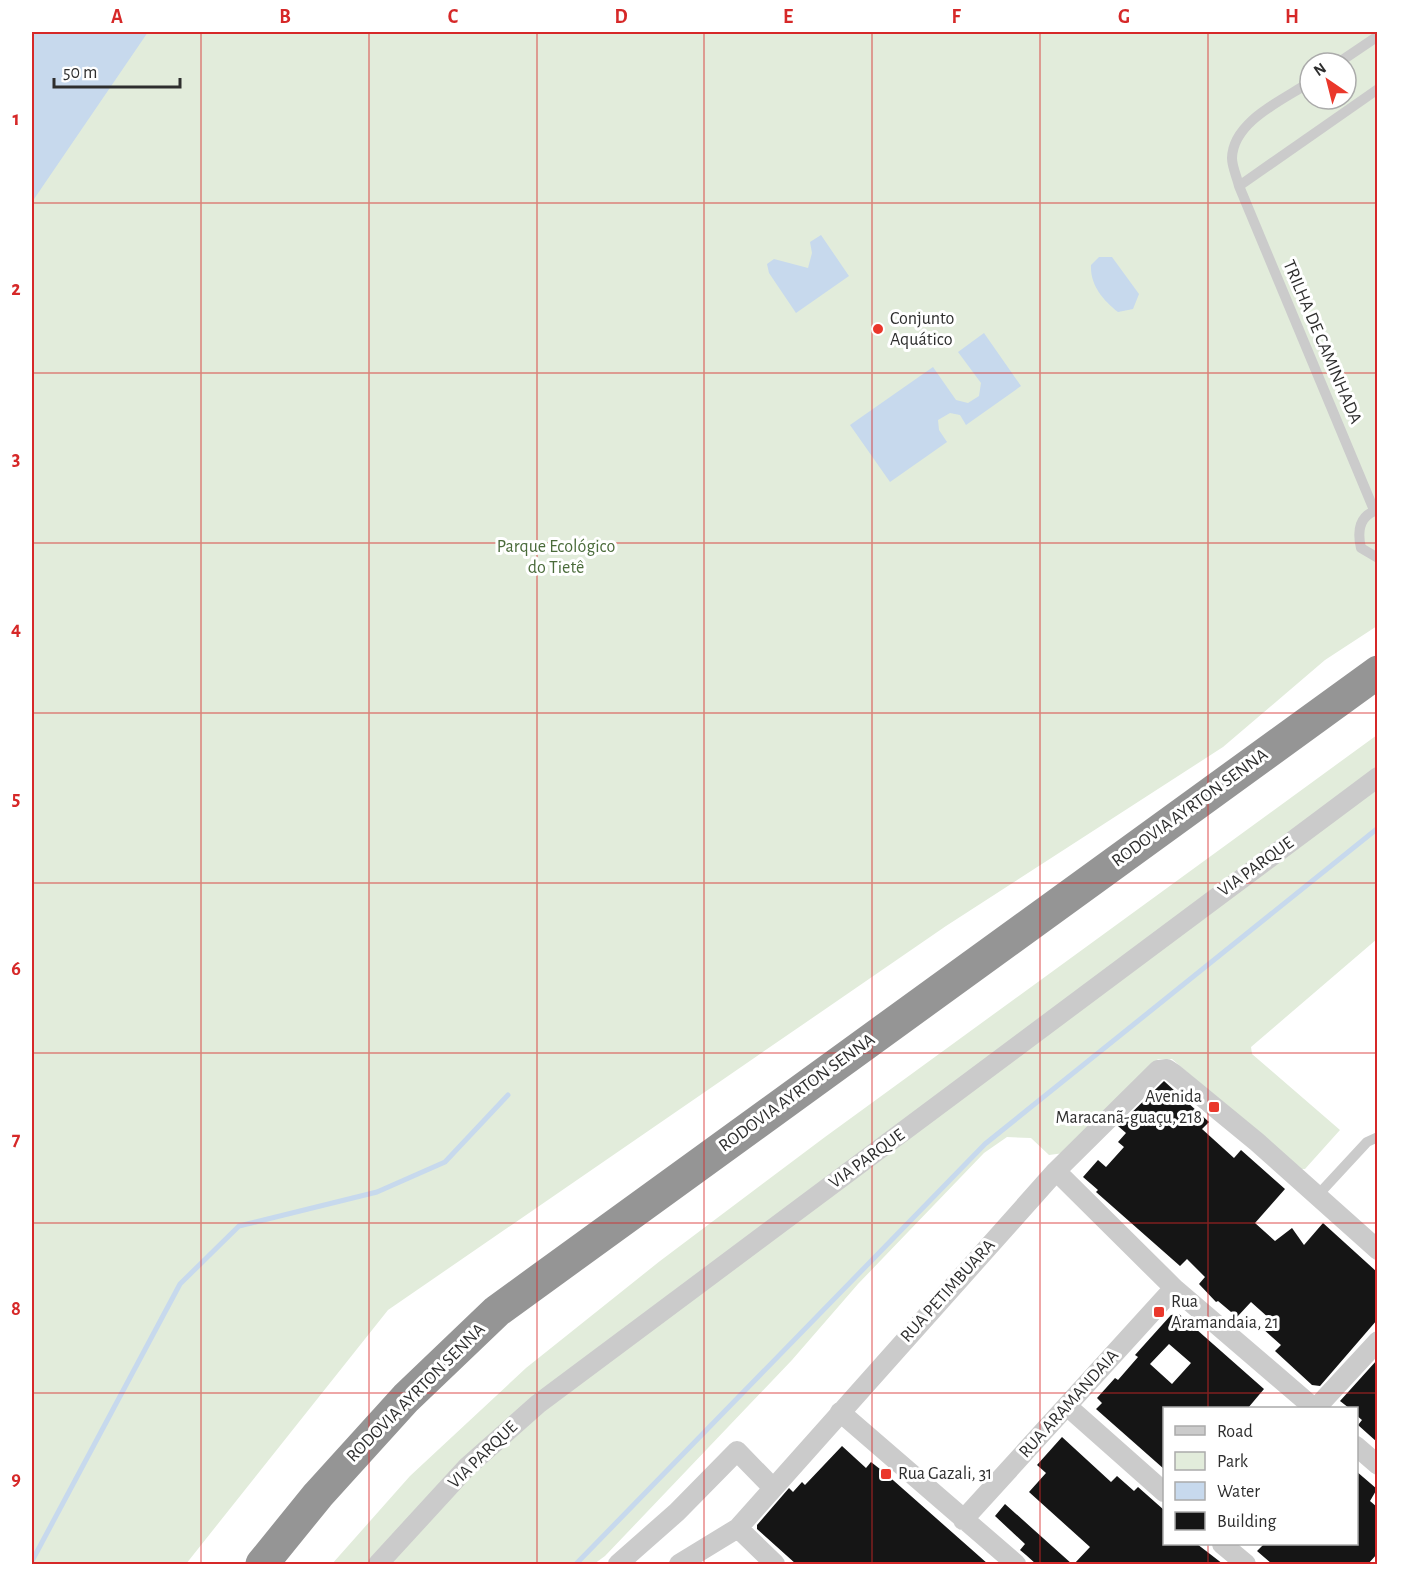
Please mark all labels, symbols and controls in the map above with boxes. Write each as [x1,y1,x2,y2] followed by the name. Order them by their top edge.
[111,7,123,27] text: A
[279,7,291,27] text: B
[448,7,459,27] text: C
[614,7,628,27] text: D
[783,7,793,27] text: E
[951,7,961,27] text: F
[1118,7,1130,27] text: G
[1285,7,1299,27] text: H
[54,51,180,89] scale bar
[1298,51,1358,111] north arrow
[1311,60,1329,79] text: N
[63,64,97,82] text: 50 m
[12,109,20,129] text: 1
[1279,258,1365,427] street label: TRILHA DE CAMINHADA
[11,279,21,299] text: 2
[890,310,954,349] place label: Conjunto Aquático
[871,322,885,336] marker: Conjunto Aquático
[12,449,20,469] text: 3
[497,538,615,577] park label: Parque Ecológico do Tietê
[11,619,21,639] text: 4
[1109,745,1272,870] street label: RODOVIA AYRTON SENNA
[12,789,20,809] text: 5
[1215,834,1297,900] street label: VIA PARQUE
[11,959,21,979] text: 6
[716,1030,879,1155] street label: RODOVIA AYRTON SENNA
[1056,1088,1202,1127] place label: Avenida Maracanã-guaçu, 218
[1207,1100,1221,1114] marker: Avenida Maracanã-guaçu, 218
[826,1126,908,1192] street label: VIA PARQUE
[12,1129,21,1149] text: 7
[897,1236,999,1346] street label: RUA PETIMBUARA
[1171,1293,1279,1332] place label: Rua Aramandaia, 21
[11,1299,21,1319] text: 8
[1152,1305,1166,1319] marker: Rua Aramandaia, 21
[343,1320,489,1466] street label: RODOVIA AYRTON SENNA
[1016,1346,1122,1462] street label: RUA ARAMANDAIA
[1163,1407,1358,1545] legend
[445,1418,521,1492] street label: VIA PARQUE
[1217,1423,1253,1441] text: Road
[1217,1453,1249,1471] text: Park
[898,1465,992,1483] place label: Rua Gazali, 31
[879,1467,893,1481] marker: Rua Gazali, 31
[11,1469,21,1489] text: 9
[1217,1483,1260,1501] text: Water
[1217,1513,1277,1531] text: Building

